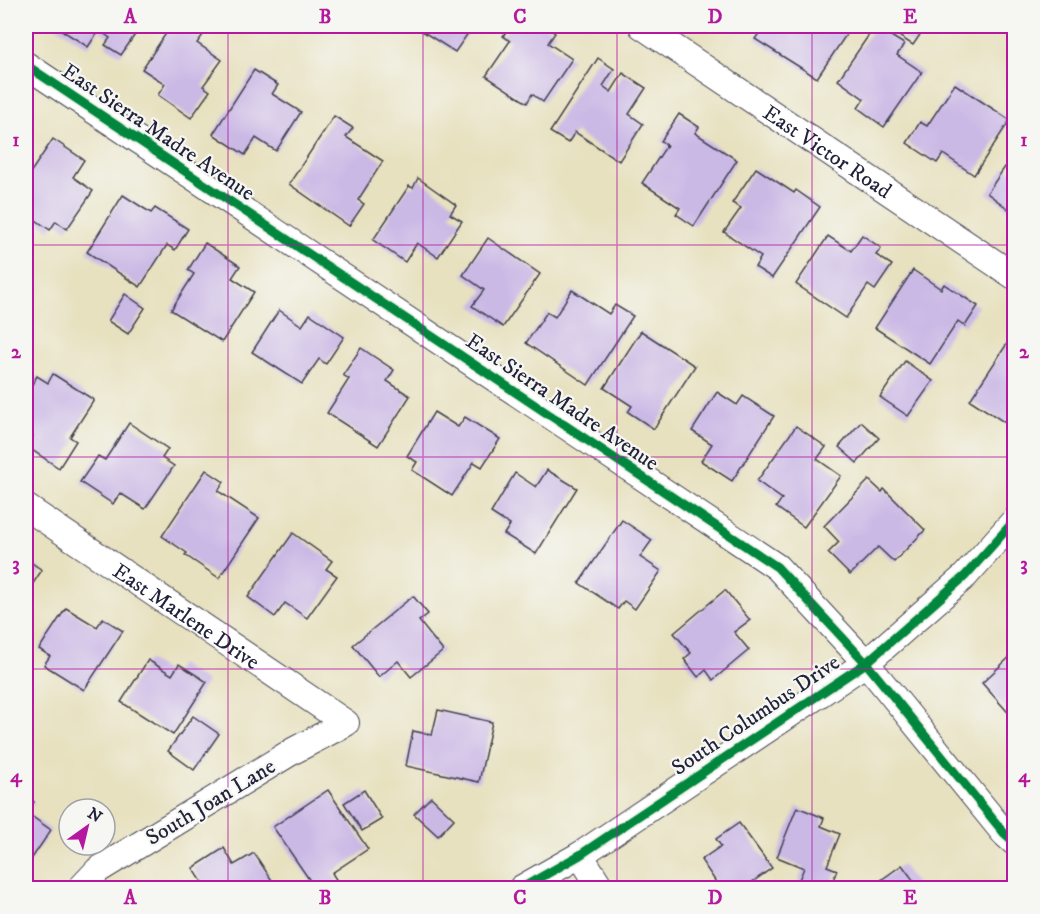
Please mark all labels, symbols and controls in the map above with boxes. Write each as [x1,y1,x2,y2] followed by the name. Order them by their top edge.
[123,5,138,30] text: A
[319,5,331,30] text: B
[513,5,527,30] text: C
[708,5,723,30] text: D
[903,5,917,30] text: E
[57,58,260,207] street label: East Sierra Madre Avenue
[758,99,897,205] street label: East Victor Road
[12,128,20,153] text: 1
[1020,128,1028,153] text: 1
[461,328,664,477] street label: East Sierra Madre Avenue
[11,340,22,365] text: 2
[1019,340,1030,365] text: 2
[12,552,20,577] text: 3
[1020,552,1028,577] text: 3
[107,558,265,676] street label: East Marlene Drive
[667,649,845,782] street label: South Columbus Drive
[141,753,281,852] street label: South Joan Lane
[10,764,23,789] text: 4
[1018,764,1031,789] text: 4
[57,797,117,857] north arrow
[84,803,106,827] text: N
[123,886,138,911] text: A
[319,886,331,911] text: B
[513,886,527,911] text: C
[708,886,723,911] text: D
[903,886,917,911] text: E

